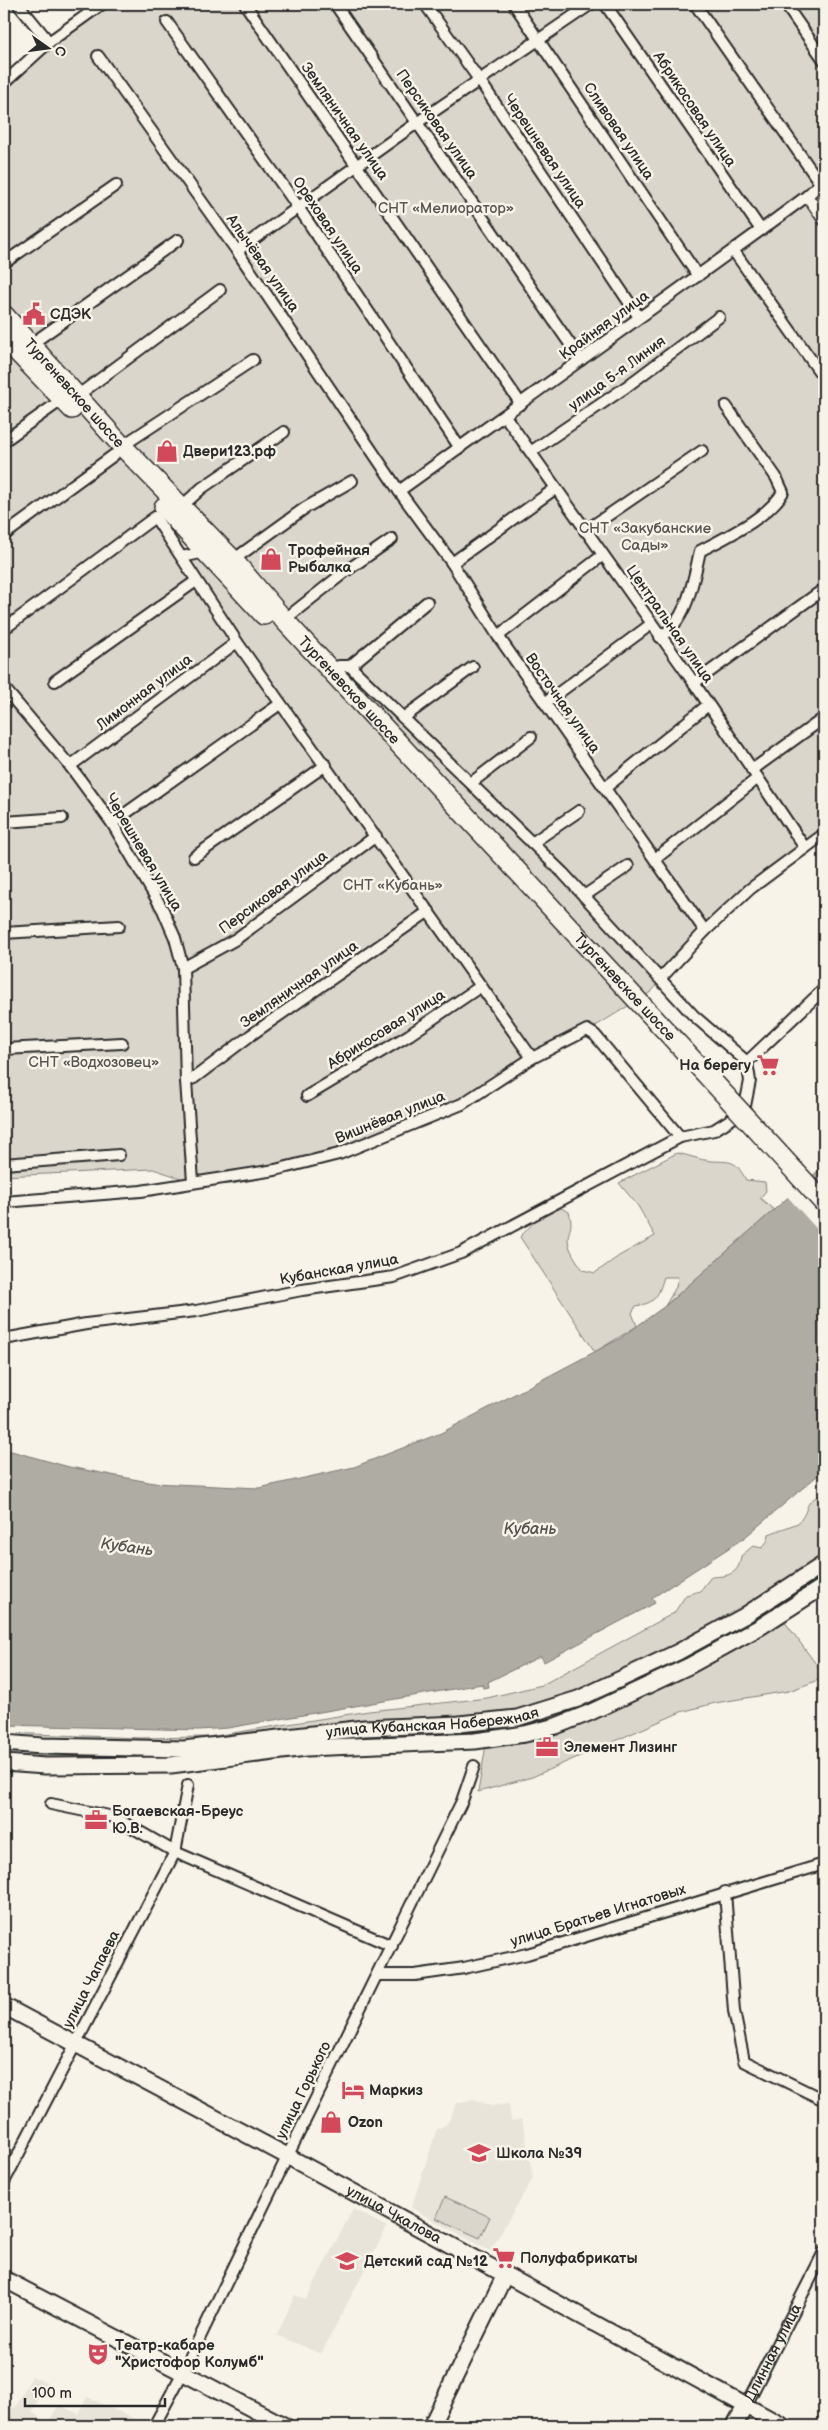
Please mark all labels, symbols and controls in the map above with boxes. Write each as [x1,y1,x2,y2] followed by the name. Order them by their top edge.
[22,22,72,72] north arrow
[51,44,70,58] text: С
[648,47,740,171] street label: Абрикосовая улица
[297,59,393,184] street label: Земляничная улица
[392,66,482,183] street label: Персиковая улица
[579,79,658,184] street label: Сливовая улица
[499,90,590,212] street label: Черешневая улица
[288,173,367,277] street label: Ореховая улица
[378,199,514,218] park label: СНТ «Мелиоратор»
[221,210,303,316] street label: Алычёвая улица
[556,286,653,364] street label: Крайняя улица
[21,301,47,327] public building icon: СДЭК
[50,305,92,324] place label: СДЭК
[565,332,669,415] street label: улица 5-я Линия
[20,335,128,452] street label: Тургеневское шоссе
[154,438,180,464] shop icon: Двери123.рф
[183,442,276,461] place label: Двери123.рф
[579,519,711,555] park label: СНТ «Закубанские Сады»
[288,541,370,577] place label: Трофейная Рыбалка
[258,546,284,572] shop icon: Трофейная Рыбалка
[622,562,718,687] street label: Центральная улица
[294,632,404,749] street label: Тургеневское шоссе
[521,649,604,757] street label: Восточная улица
[92,650,196,735] street label: Лимонная улица
[101,790,186,915] street label: Черешневая улица
[215,846,332,938] street label: Персиковая улица
[343,876,443,895] park label: СНТ «Кубань»
[570,929,679,1045] street label: Тургеневское шоссе
[237,936,362,1032] street label: Земляничная улица
[323,985,449,1074] street label: Абрикосовая улица
[755,1052,781,1078] supermarket icon: На берегу
[29,1053,159,1072] park label: СНТ «Водхозовец»
[679,1056,752,1075] place label: На берегу
[332,1087,448,1148] street label: Вишнёвая улица
[278,1250,400,1289] street label: Кубанская улица
[504,1520,557,1539] water label: Кубань
[99,1534,154,1561] water label: Кубань
[325,1703,541,1742] street label: улица Кубанская Набережная
[534,1734,560,1760] office icon: Элемент Лизинг
[564,1738,677,1757] place label: Элемент Лизинг
[112,1802,244,1838] place label: Богаевская-Бреус Ю.В.
[83,1807,109,1833] office icon: Богаевская-Бреус Ю.В.
[508,1880,688,1951] street label: улица Братьев Игнатовых
[59,1927,124,2031] street label: улица Чапаева
[272,2038,335,2142] street label: улица Горького
[340,2077,366,2103] hotel icon: Маркиз
[369,2081,423,2100] place label: Маркиз
[318,2109,344,2135] shop icon: Ozon
[348,2113,383,2132] place label: Ozon
[466,2140,492,2166] school or university icon: Школа №39
[496,2144,582,2163] place label: Школа №39
[343,2181,445,2248] street label: улица Чкалова
[491,2245,517,2271] supermarket icon: Полуфабрикаты
[334,2248,360,2274] school or university icon: Детский сад №12
[520,2249,638,2268] place label: Полуфабрикаты
[364,2252,488,2271] place label: Детский сад №12
[740,2301,806,2405] street label: Длинная улица
[115,2336,264,2372] place label: Театр-кабаре "Христофор Колумб"
[85,2341,111,2367] theatre icon: Театр-кабаре "Христофор Колумб"
[25,2375,165,2407] scale bar
[32,2384,72,2403] text: 100 m

